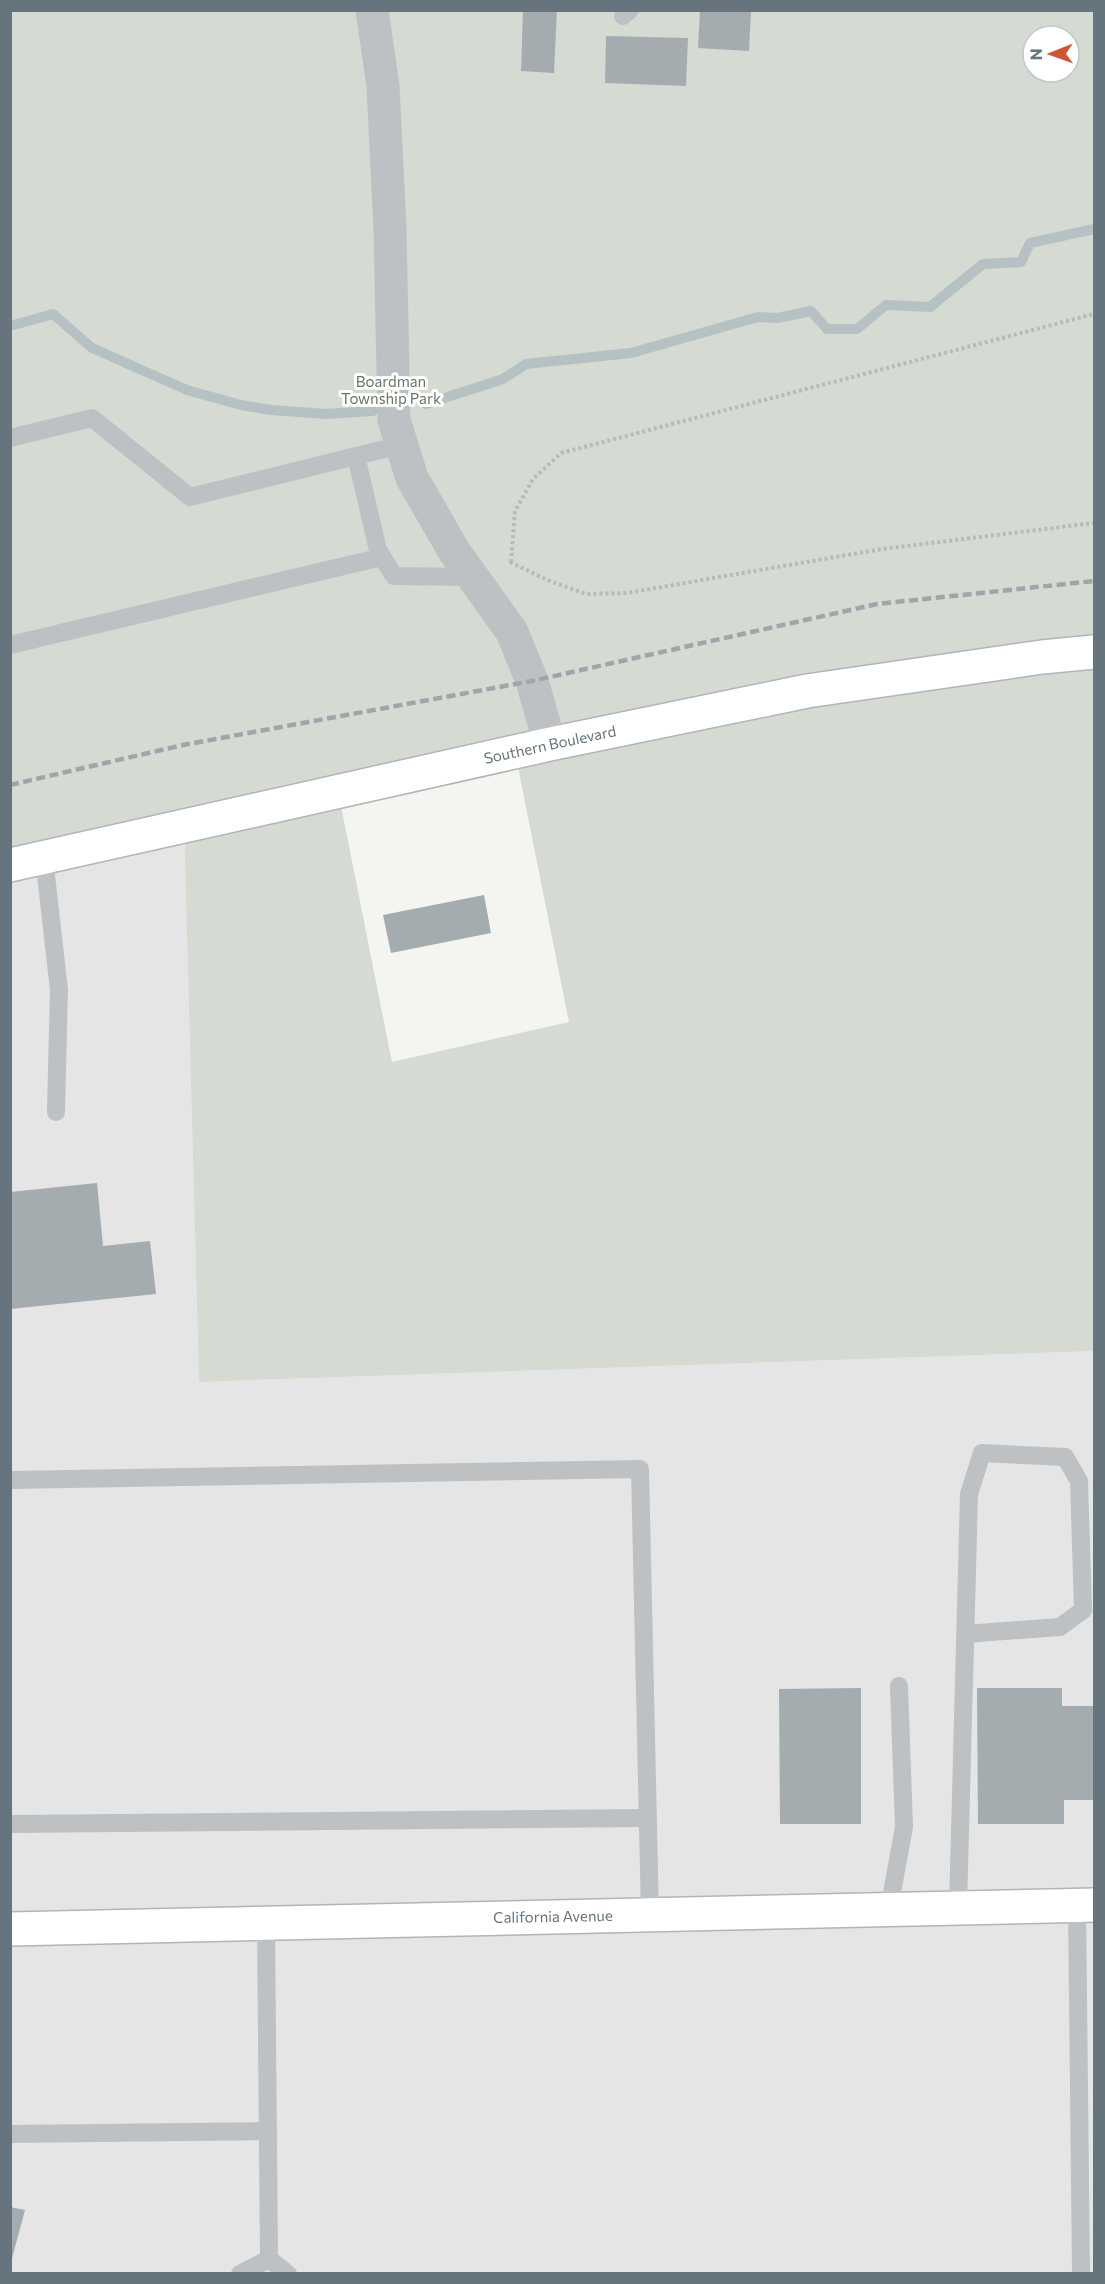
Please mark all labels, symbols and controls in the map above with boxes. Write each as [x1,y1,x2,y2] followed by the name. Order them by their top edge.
[1021,24,1081,84] north arrow
[1026,48,1045,60] text: N
[341,372,441,407] park label: Boardman Township Park
[482,721,617,767] street label: Southern Boulevard
[493,1906,613,1926] street label: California Avenue

